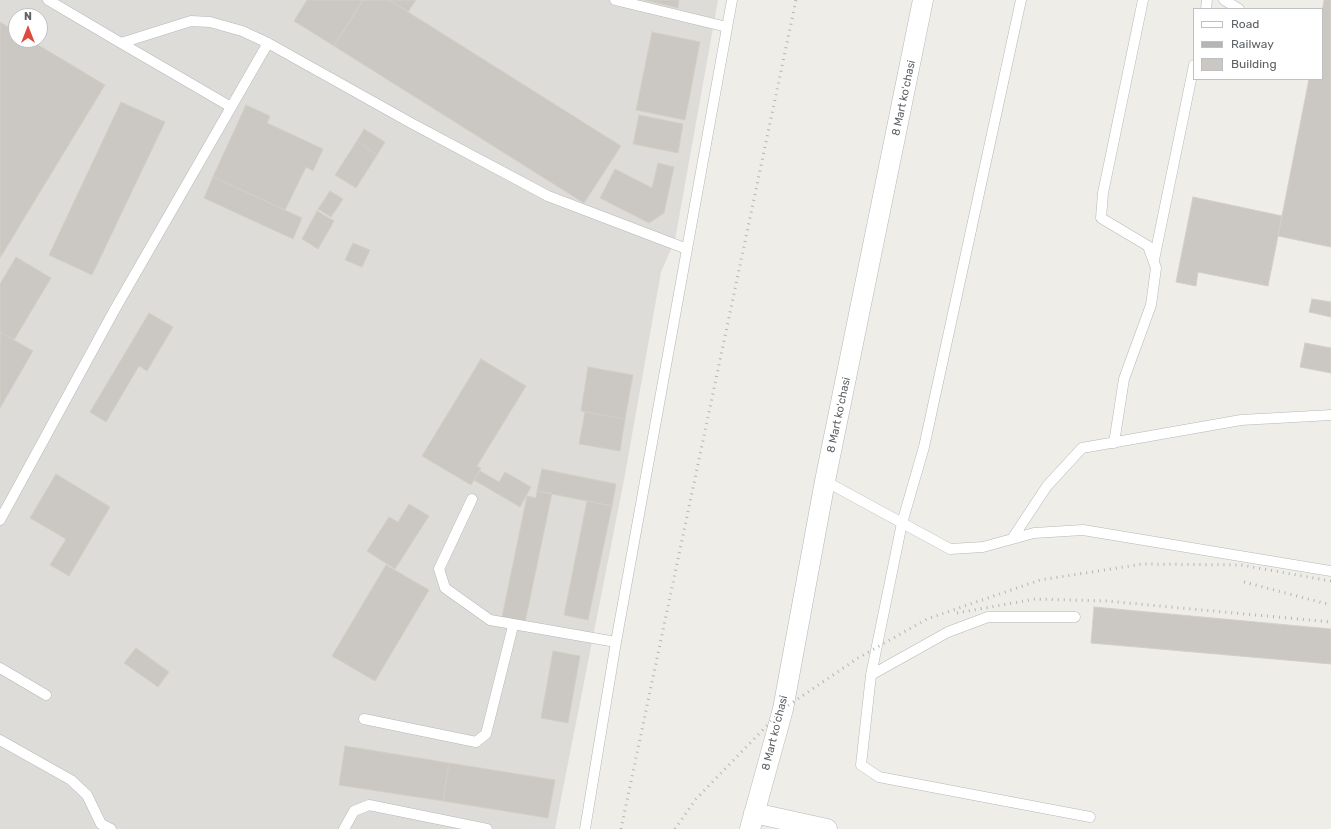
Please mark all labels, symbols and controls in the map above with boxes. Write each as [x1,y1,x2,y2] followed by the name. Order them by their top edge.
[8,8,48,48] north arrow
[1193,8,1323,80] legend
[24,10,32,23] text: N
[1231,17,1259,31] text: Road
[1231,37,1274,51] text: Railway
[1231,57,1277,71] text: Building
[890,59,918,137] street label: 8 Mart koʻchasi
[825,376,853,454] street label: 8 Mart koʻchasi
[759,694,791,772] street label: 8 Mart koʻchasi

